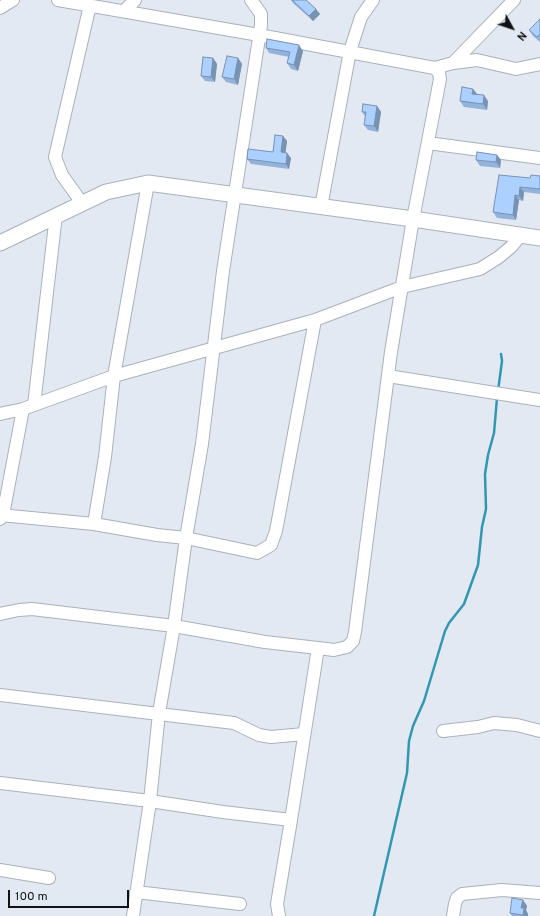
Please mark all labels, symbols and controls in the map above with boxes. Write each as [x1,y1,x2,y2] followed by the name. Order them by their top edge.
[492,8,532,48] north arrow
[513,28,529,43] text: N
[10,882,131,908] scale bar
[15,889,48,905] text: 100 m

